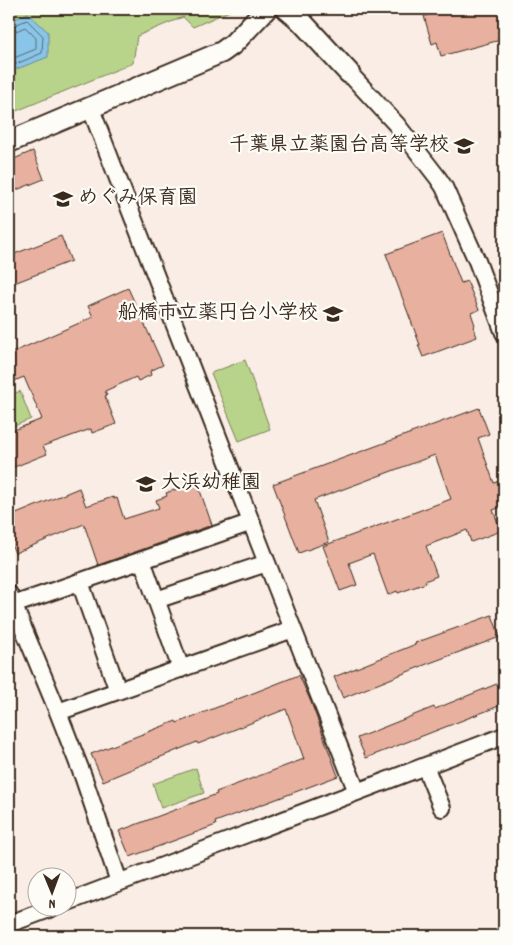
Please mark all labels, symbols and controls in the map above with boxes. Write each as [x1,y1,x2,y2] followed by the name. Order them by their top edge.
[229,132,449,160] place label: 千葉県立薬園台高等学校
[453,135,475,157] school or university icon: 千葉県立薬園台高等学校
[78,185,198,213] place label: めぐみ保育園
[52,188,74,210] school or university icon: めぐみ保育園
[118,300,318,328] place label: 船橋市立薬円台小学校
[322,303,344,325] school or university icon: 船橋市立薬円台小学校
[161,470,261,498] place label: 大浜幼稚園
[135,473,157,495] school or university icon: 大浜幼稚園
[28,868,78,918] north arrow
[48,893,56,913] text: N

